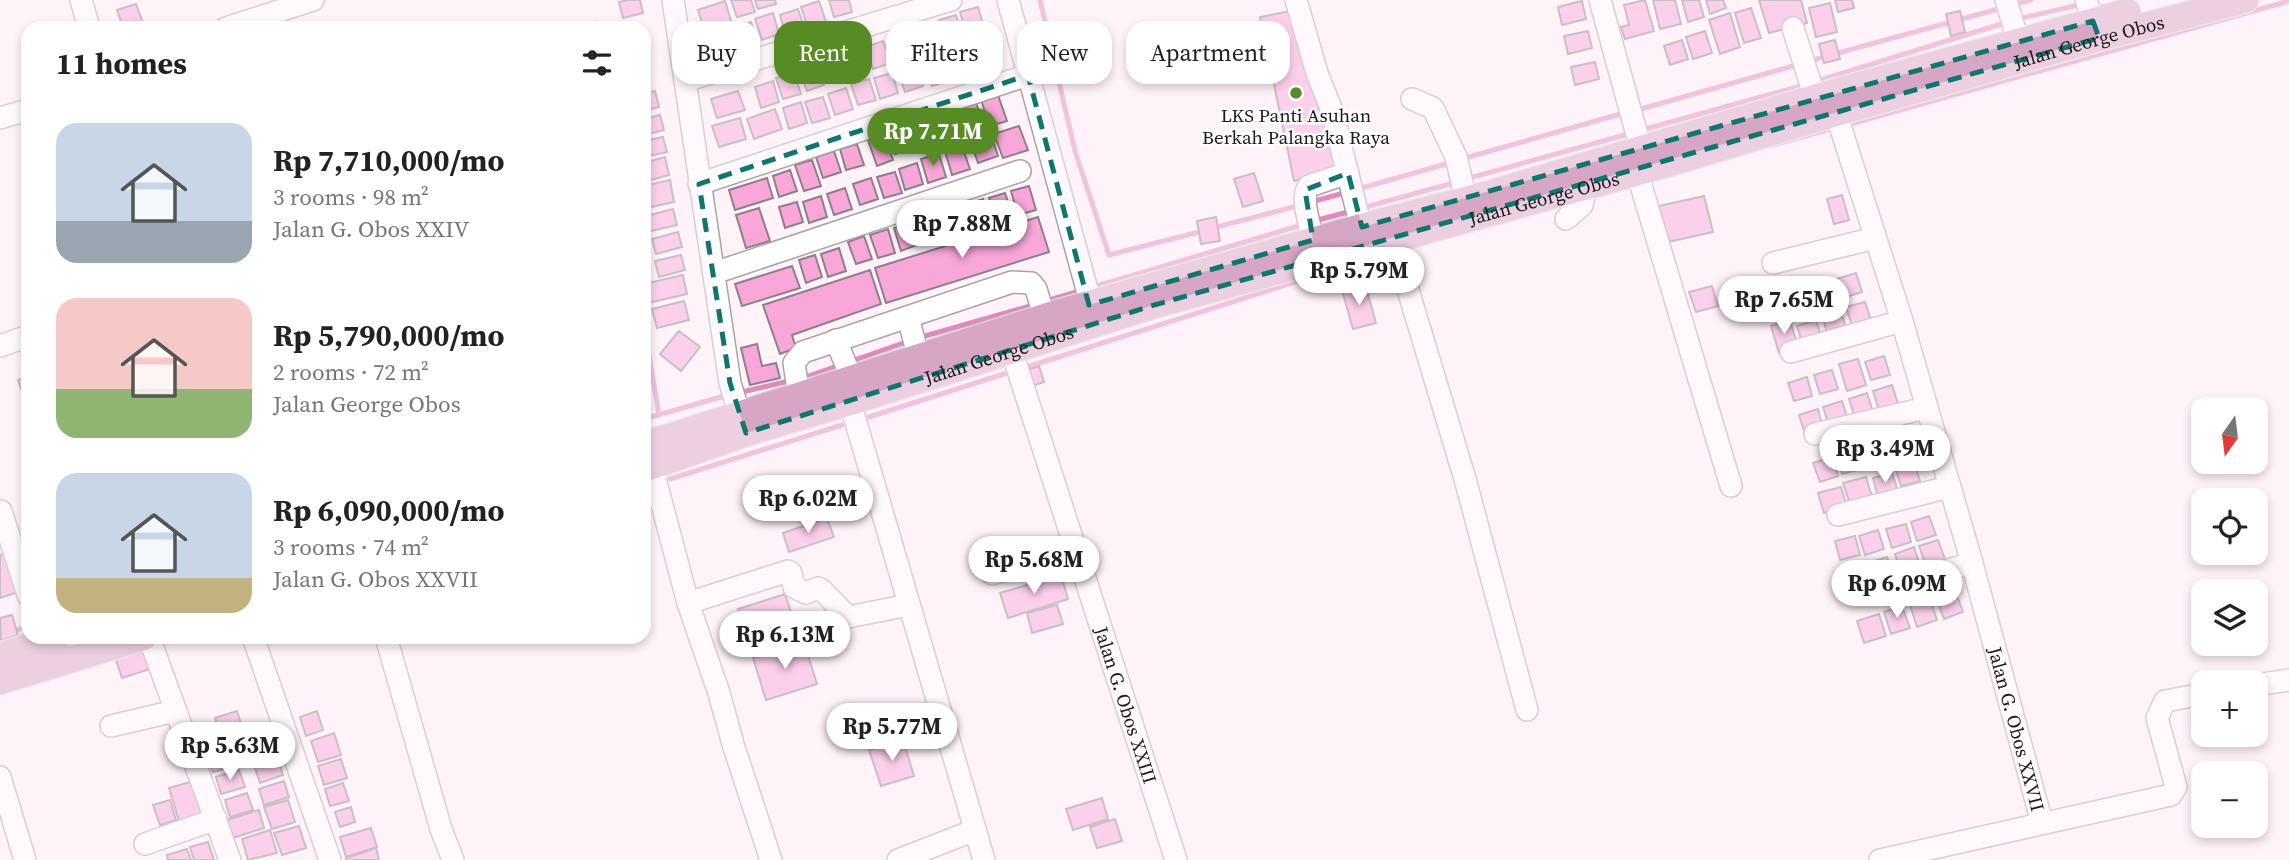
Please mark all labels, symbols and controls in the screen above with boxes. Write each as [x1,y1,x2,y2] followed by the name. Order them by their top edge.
[2009,9,2167,75] street label: Jalan George Obos
[672,21,760,84] chip: Buy
[774,21,872,84] chip: Rent
[886,21,1003,84] chip: Filters
[1017,21,1112,84] chip: New
[1126,21,1290,84] chip: Apartment
[56,43,187,84] text: 11 homes
[578,44,616,82] icon: filters
[1288,85,1304,101] marker: LKS Panti Asuhan Berkah Palangka Raya
[1202,102,1390,150] place label: LKS Panti Asuhan Berkah Palangka Raya
[861,108,1005,168] pin: Rp 7.71M
[883,115,983,147] text: Rp 7.71M
[273,140,505,181] text: Rp 7,710,000/mo
[112,151,196,235] icon: home
[1465,165,1622,231] street label: Jalan George Obos
[273,181,429,213] text: 3 rooms · 98 m²
[890,201,1034,260] pin: Rp 7.88M
[912,207,1012,239] text: Rp 7.88M
[273,213,469,245] text: Jalan G. Obos XXIV
[1287,247,1431,307] pin: Rp 5.79M
[1309,254,1409,286] text: Rp 5.79M
[1712,276,1856,336] pin: Rp 7.65M
[1734,283,1834,315] text: Rp 7.65M
[273,315,505,356] text: Rp 5,790,000/mo
[920,319,1077,391] street label: Jalan George Obos
[112,326,196,410] icon: home
[273,356,429,388] text: 2 rooms · 72 m²
[273,388,461,420] text: Jalan George Obos
[2191,397,2268,474] north arrow
[2191,397,2268,838] map controls
[1813,426,1957,485] pin: Rp 3.49M
[1835,432,1935,464] text: Rp 3.49M
[736,476,880,535] pin: Rp 6.02M
[758,482,858,514] text: Rp 6.02M
[2191,488,2268,565] button: locate
[273,490,505,531] text: Rp 6,090,000/mo
[112,501,196,585] icon: home
[273,531,429,563] text: 3 rooms · 74 m²
[962,536,1106,596] pin: Rp 5.68M
[984,543,1084,575] text: Rp 5.68M
[1825,560,1969,620] pin: Rp 6.09M
[273,563,478,595] text: Jalan G. Obos XXVII
[1847,567,1947,599] text: Rp 6.09M
[2191,579,2268,656] button: layers
[713,612,857,671] pin: Rp 6.13M
[735,618,835,650] text: Rp 6.13M
[1088,622,1163,787] street label: Jalan G. Obos XXIII
[1982,643,2051,814] street label: Jalan G. Obos XXVII
[2191,670,2268,747] button: +
[820,704,964,763] pin: Rp 5.77M
[842,710,942,742] text: Rp 5.77M
[158,722,302,782] pin: Rp 5.63M
[180,729,280,761] text: Rp 5.63M
[2191,761,2268,838] button: −

